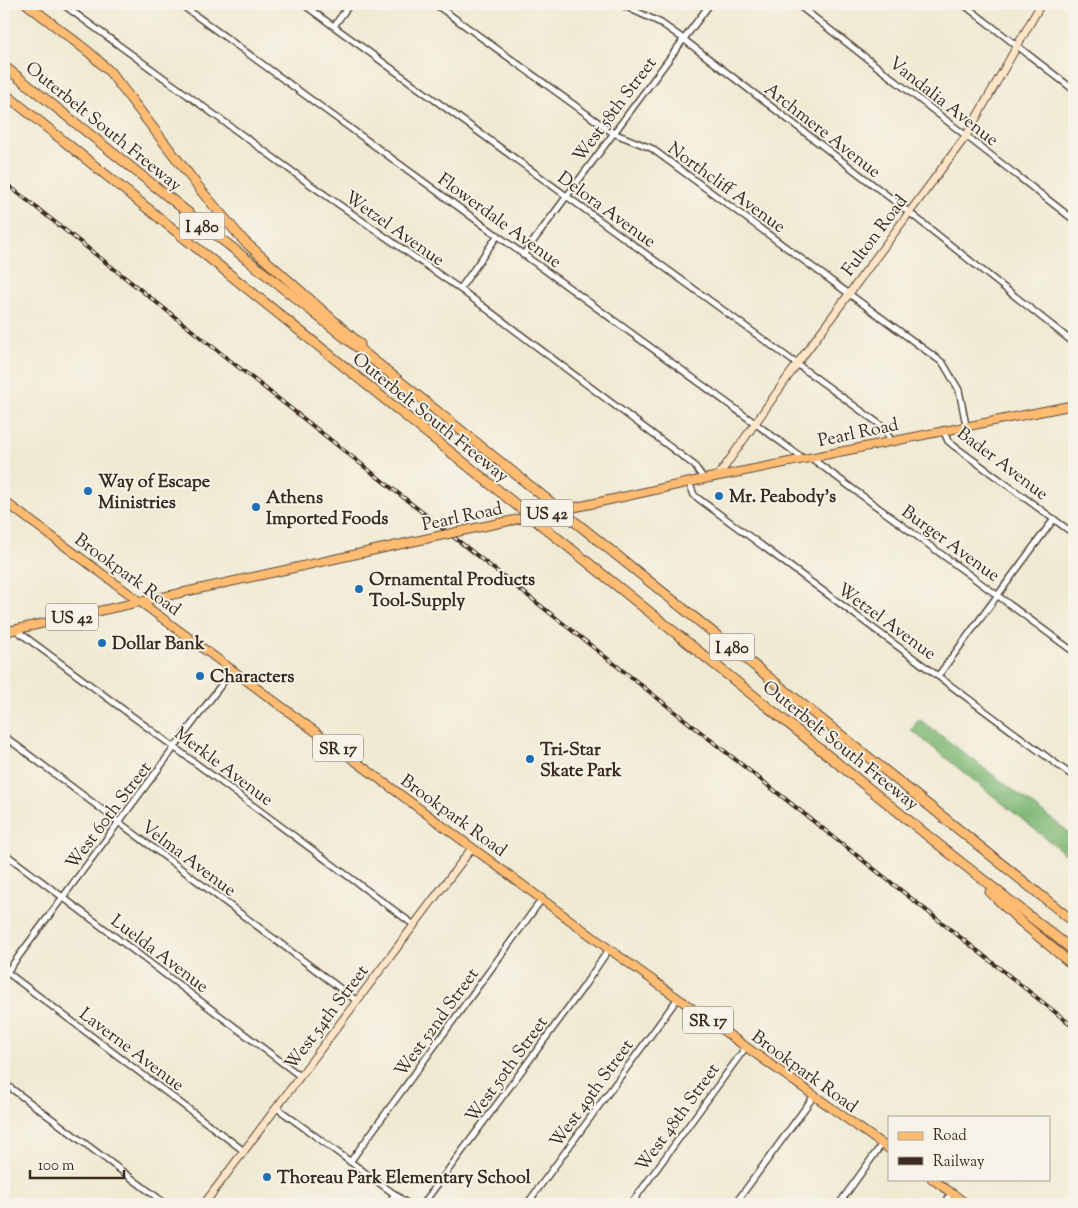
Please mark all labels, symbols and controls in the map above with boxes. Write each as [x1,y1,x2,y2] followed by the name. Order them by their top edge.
[882,51,1003,154] street label: Vandalia Avenue
[567,52,664,168] street label: West 58th Street
[19,56,187,199] street label: Outerbelt South Freeway
[758,78,886,185] street label: Archmere Avenue
[661,137,790,240] street label: Northcliff Avenue
[551,166,660,255] street label: Delora Avenue
[431,168,566,276] street label: Flowerdale Avenue
[339,185,449,274] street label: Wetzel Avenue
[836,190,915,282] street label: Fulton Road
[180,212,224,240] road number: I 480
[346,347,514,490] street label: Outerbelt South Freeway
[816,413,901,455] street label: Pearl Road
[951,422,1053,508] street label: Bader Avenue
[98,470,211,517] place label: Way of Escape Ministries
[82,485,94,497] marker: Way of Escape Ministries
[729,485,836,511] place label: Mr. Peabody's
[266,486,388,533] place label: Athens Imported Foods
[713,490,725,502] marker: Mr. Peabody's
[420,497,505,539] street label: Pearl Road
[521,499,573,526] road number: US 42
[895,500,1004,589] street label: Burger Avenue
[250,501,262,513] marker: Athens Imported Foods
[68,528,185,623] street label: Brookpark Road
[369,568,535,615] place label: Ornamental Products Tool-Supply
[831,578,941,667] street label: Wetzel Avenue
[353,583,365,595] marker: Ornamental Products Tool-Supply
[46,604,98,630] road number: US 42
[112,632,205,658] place label: Dollar Bank
[710,634,754,660] road number: I 480
[96,637,108,649] marker: Dollar Bank
[210,665,294,691] place label: Characters
[194,670,206,682] marker: Characters
[756,675,924,818] street label: Outerbelt South Freeway
[168,722,278,814] street label: Merkle Avenue
[313,734,363,761] road number: SR 17
[540,738,622,785] place label: Tri-Star Skate Park
[524,753,536,765] marker: Tri-Star Skate Park
[60,757,159,876] street label: West 60th Street
[394,769,511,864] street label: Brookpark Road
[135,815,241,904] street label: Velma Avenue
[104,909,213,1000] street label: Luelda Avenue
[279,960,376,1076] street label: West 54th Street
[389,963,486,1083] street label: West 52nd Street
[73,1002,189,1099] street label: Laverne Avenue
[683,1006,733,1034] road number: SR 17
[460,1011,555,1129] street label: West 50th Street
[745,1025,862,1120] street label: Brookpark Road
[544,1035,641,1154] street label: West 49th Street
[630,1058,727,1178] street label: West 48th Street
[888,1116,1050,1180] legend
[933,1126,967,1147] text: Road
[30,1148,124,1180] scale bar
[933,1152,985,1173] text: Railway
[38,1156,75,1177] text: 100 m
[277,1166,532,1192] place label: Thoreau Park Elementary School
[261,1171,273,1183] marker: Thoreau Park Elementary School

